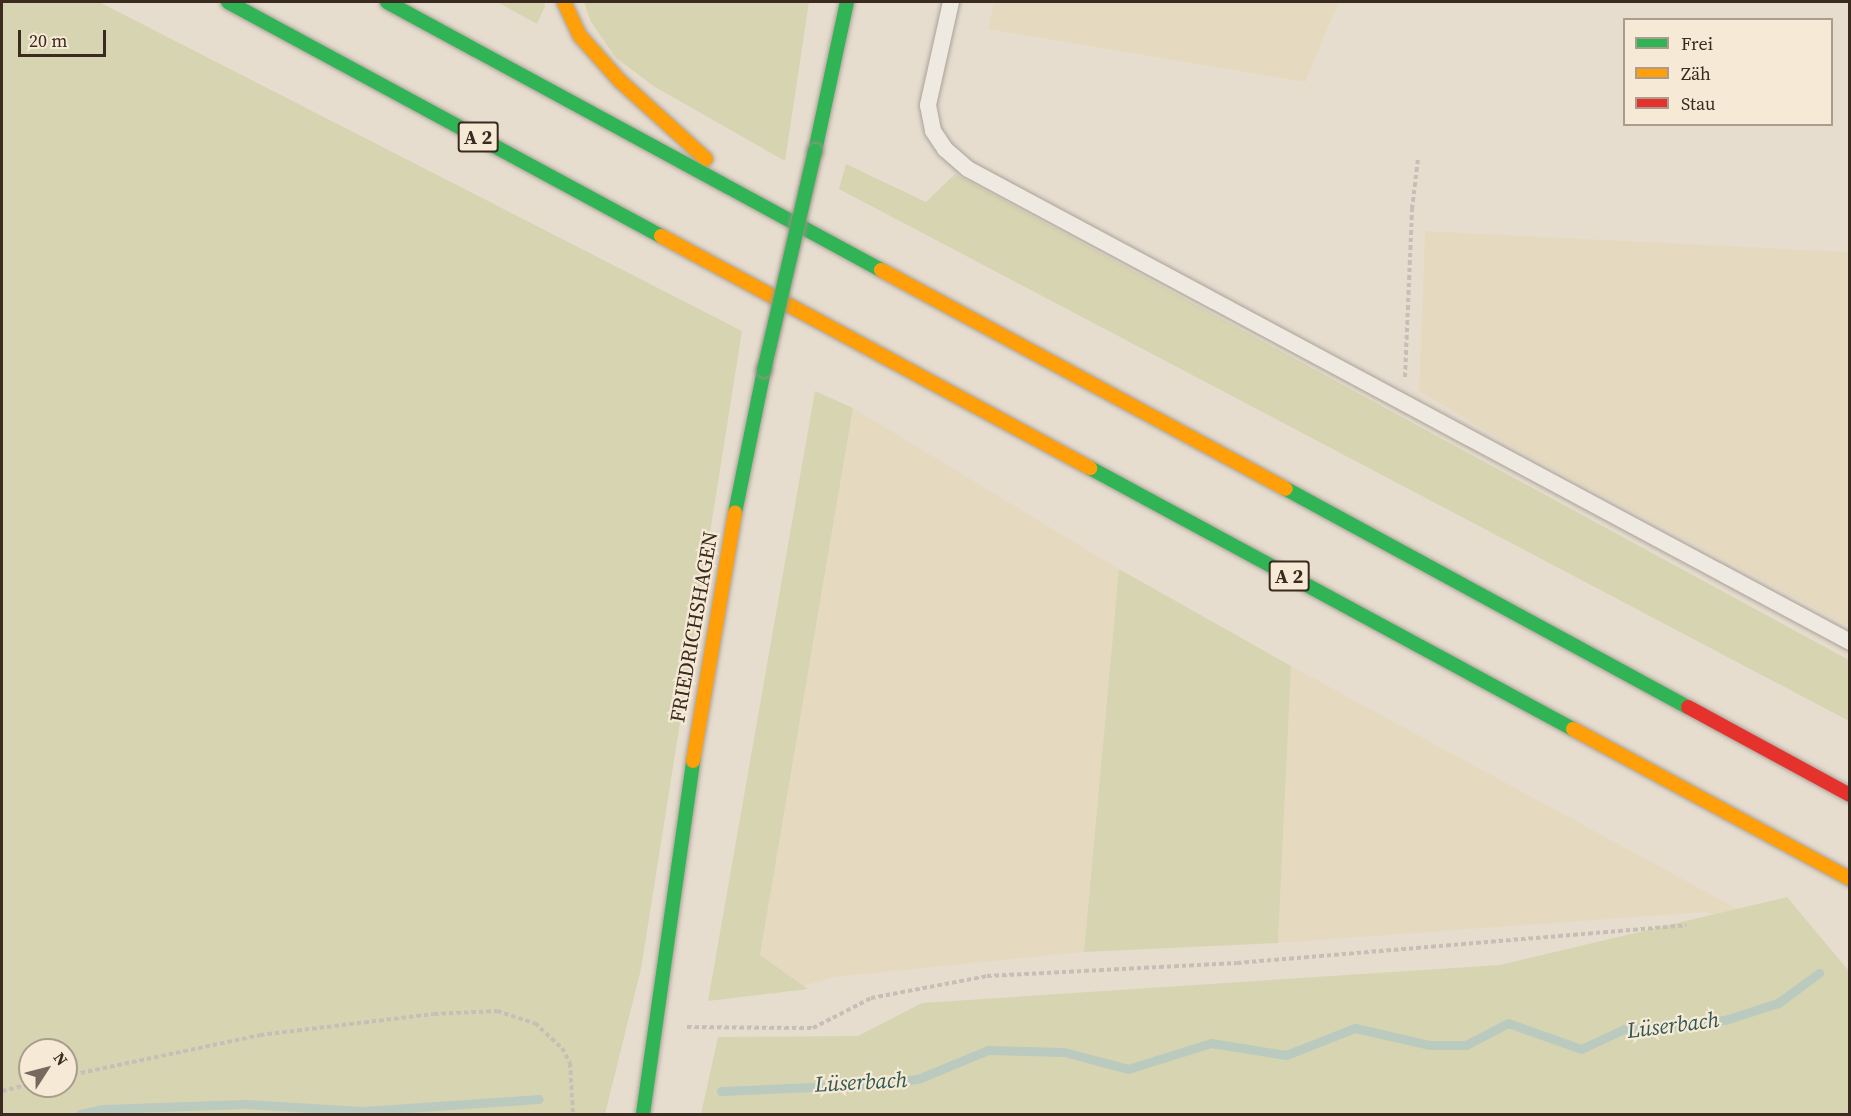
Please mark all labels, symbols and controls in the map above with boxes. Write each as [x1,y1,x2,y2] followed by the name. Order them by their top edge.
[21,18,110,56] scale bar
[1623,18,1833,126] legend
[29,28,67,53] text: 20 m
[1681,31,1713,56] text: Frei
[1681,61,1711,86] text: Zäh
[1681,91,1716,116] text: Stau
[457,120,499,154] road number: A 2
[665,530,723,724] street label: FRIEDRICHSHAGEN
[1268,559,1310,593] road number: A 2
[1625,1006,1721,1044] water label: Lüserbach
[18,1038,78,1098] north arrow
[49,1047,73,1070] text: N
[814,1066,908,1098] water label: Lüserbach

